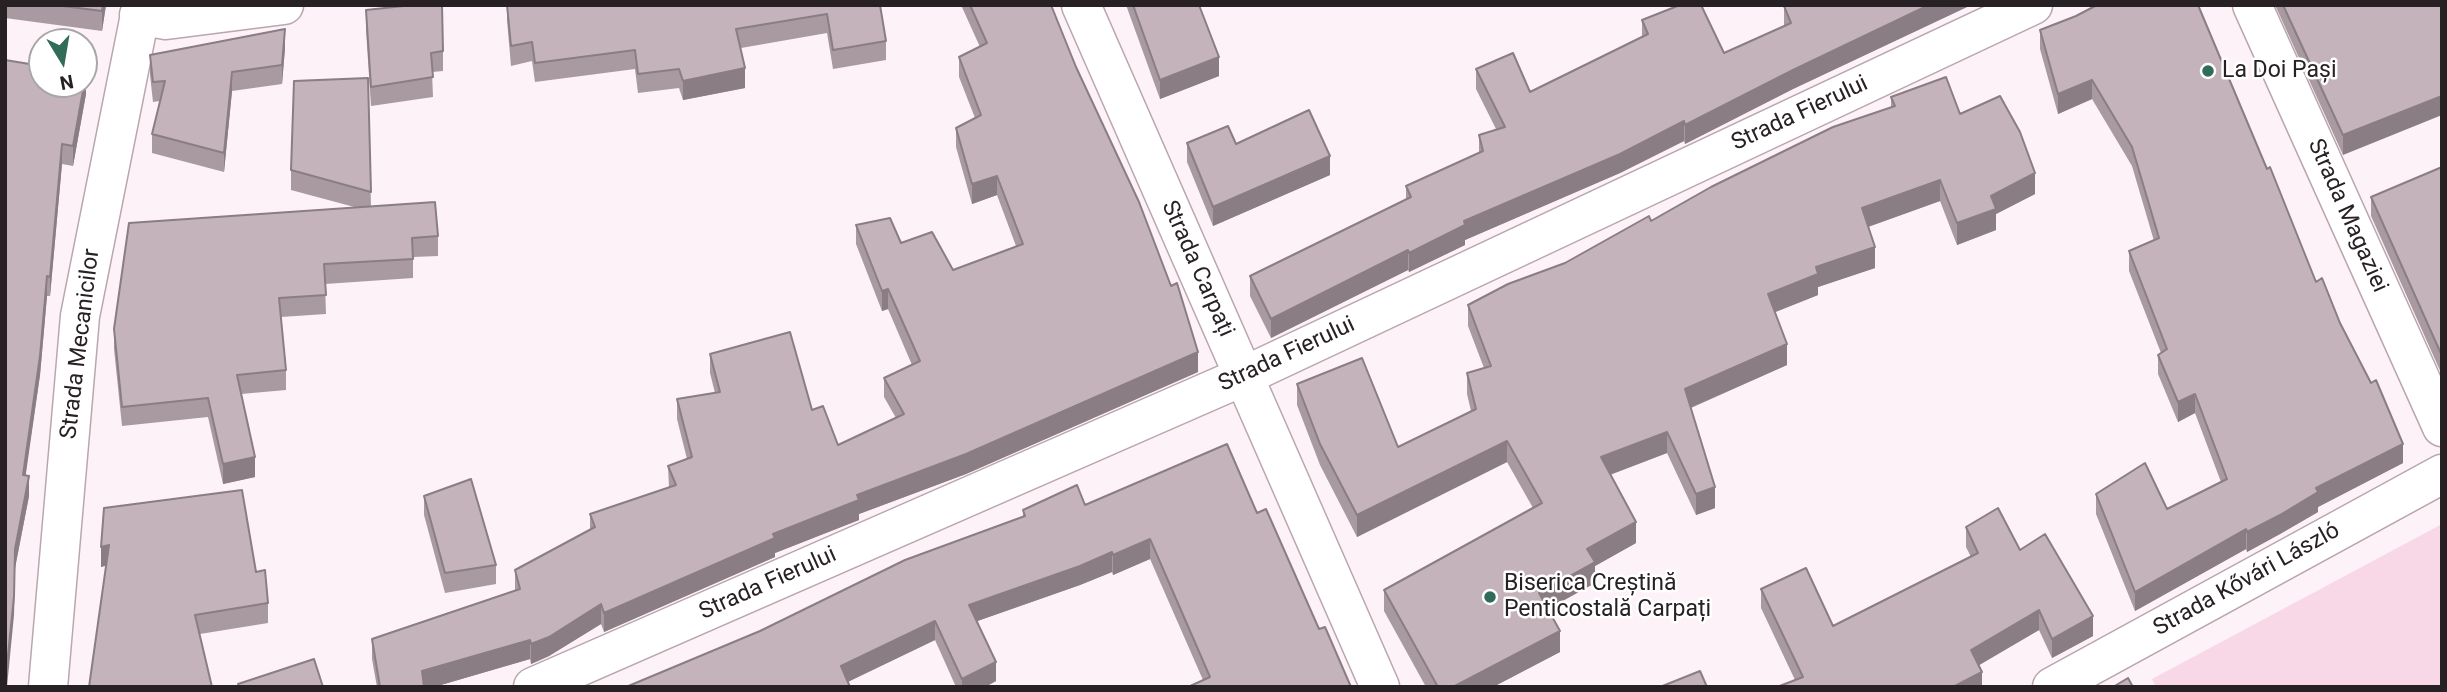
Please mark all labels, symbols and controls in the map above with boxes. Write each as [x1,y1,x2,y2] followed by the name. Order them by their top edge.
[28,28,98,98] north arrow
[2222,57,2336,85] place label: La Doi Pași
[2200,63,2216,79] marker: La Doi Pași
[58,70,75,95] text: N
[1728,70,1872,158] street label: Strada Fierului
[2301,135,2393,297] street label: Strada Magaziei
[1155,197,1239,341] street label: Strada Carpați
[56,247,106,441] street label: Strada Mecanicilor
[1215,311,1359,399] street label: Strada Fierului
[2149,517,2345,643] street label: Strada Kővári László
[695,541,841,627] street label: Strada Fierului
[1504,570,1711,624] place label: Biserica Creștină Penticostală Carpați
[1482,589,1498,605] marker: Biserica Creștină Penticostală Carpați

